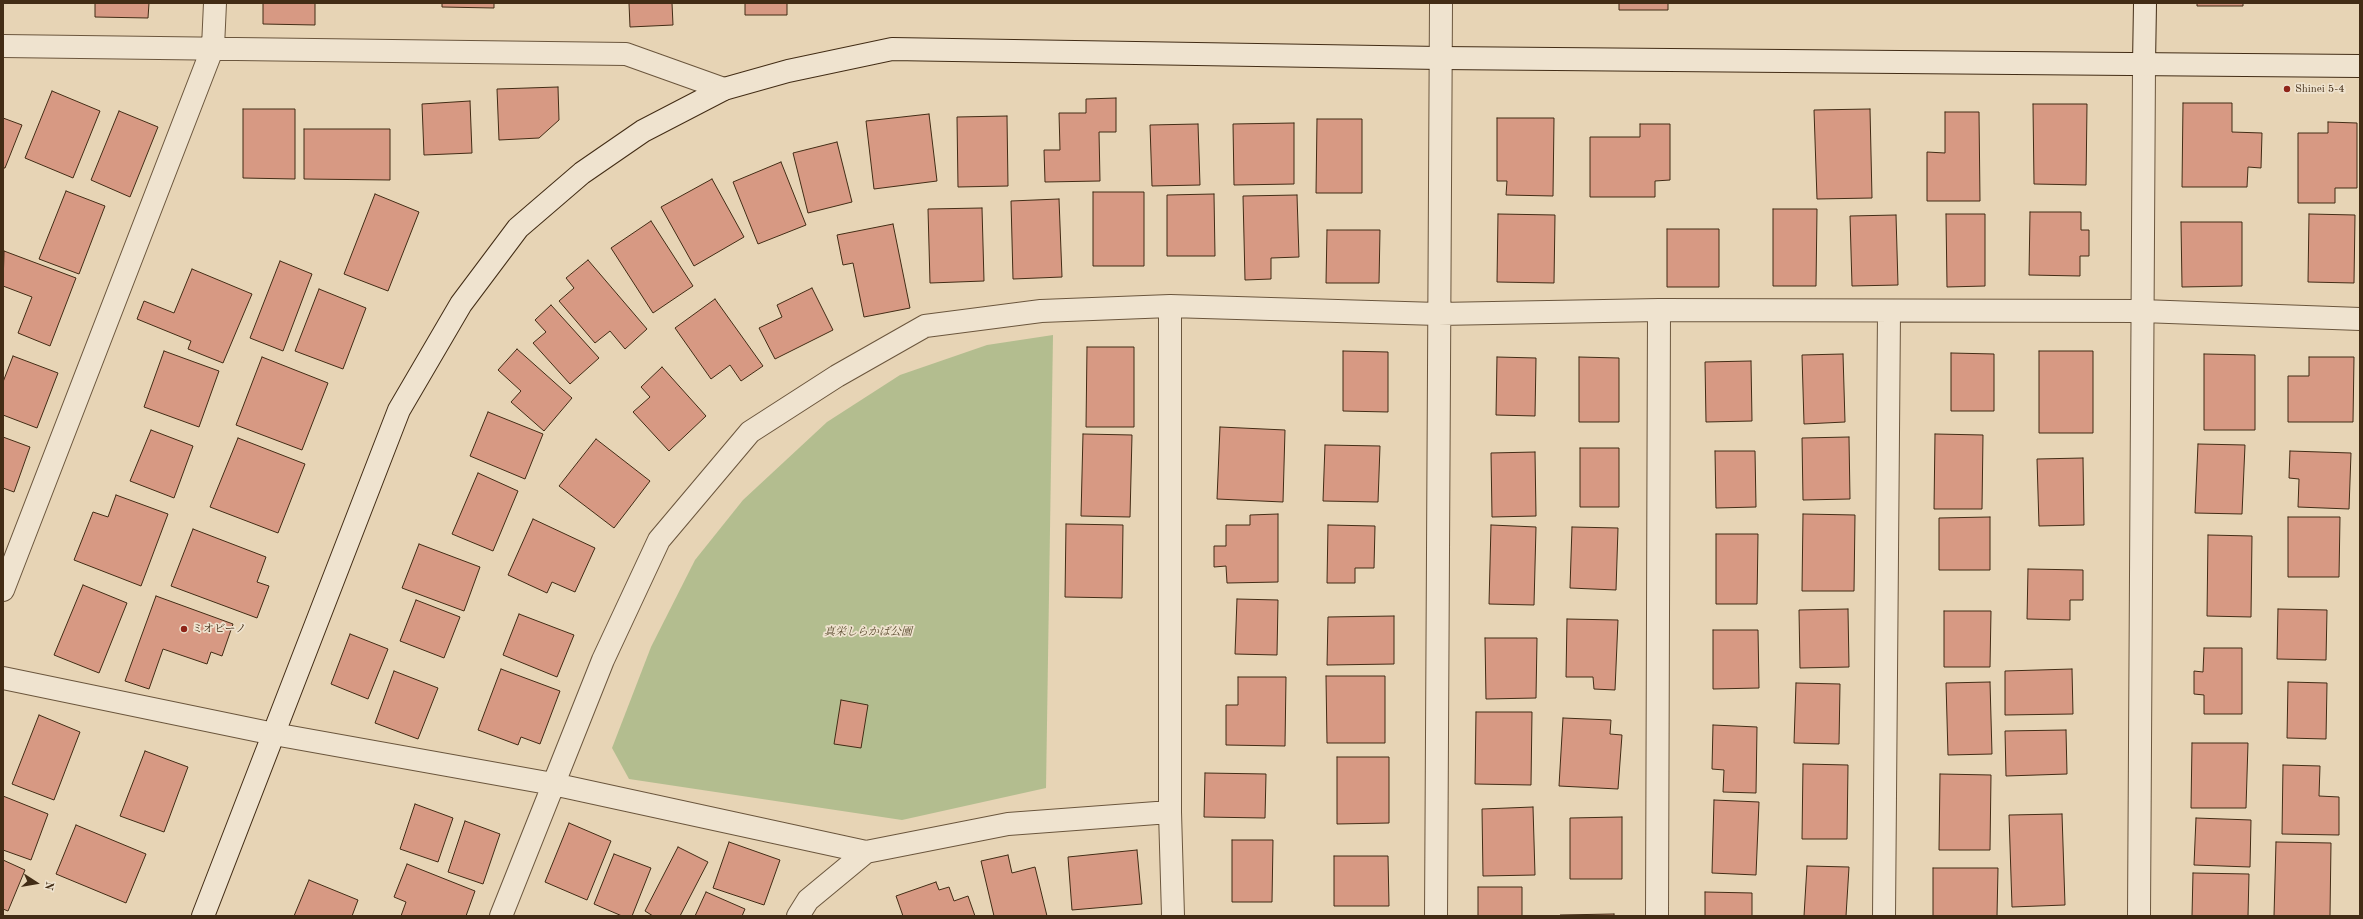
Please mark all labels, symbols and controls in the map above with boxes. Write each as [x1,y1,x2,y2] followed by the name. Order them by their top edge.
[2295,82,2345,96] place label: Shinei 5-4
[2282,84,2292,94] marker: Shinei 5-4
[192,622,247,636] place label: ミオビーノ
[179,624,189,634] marker: ミオビーノ
[824,625,912,639] park label: 真栄しらかば公園
[16,863,56,903] north arrow
[42,880,54,891] text: N

